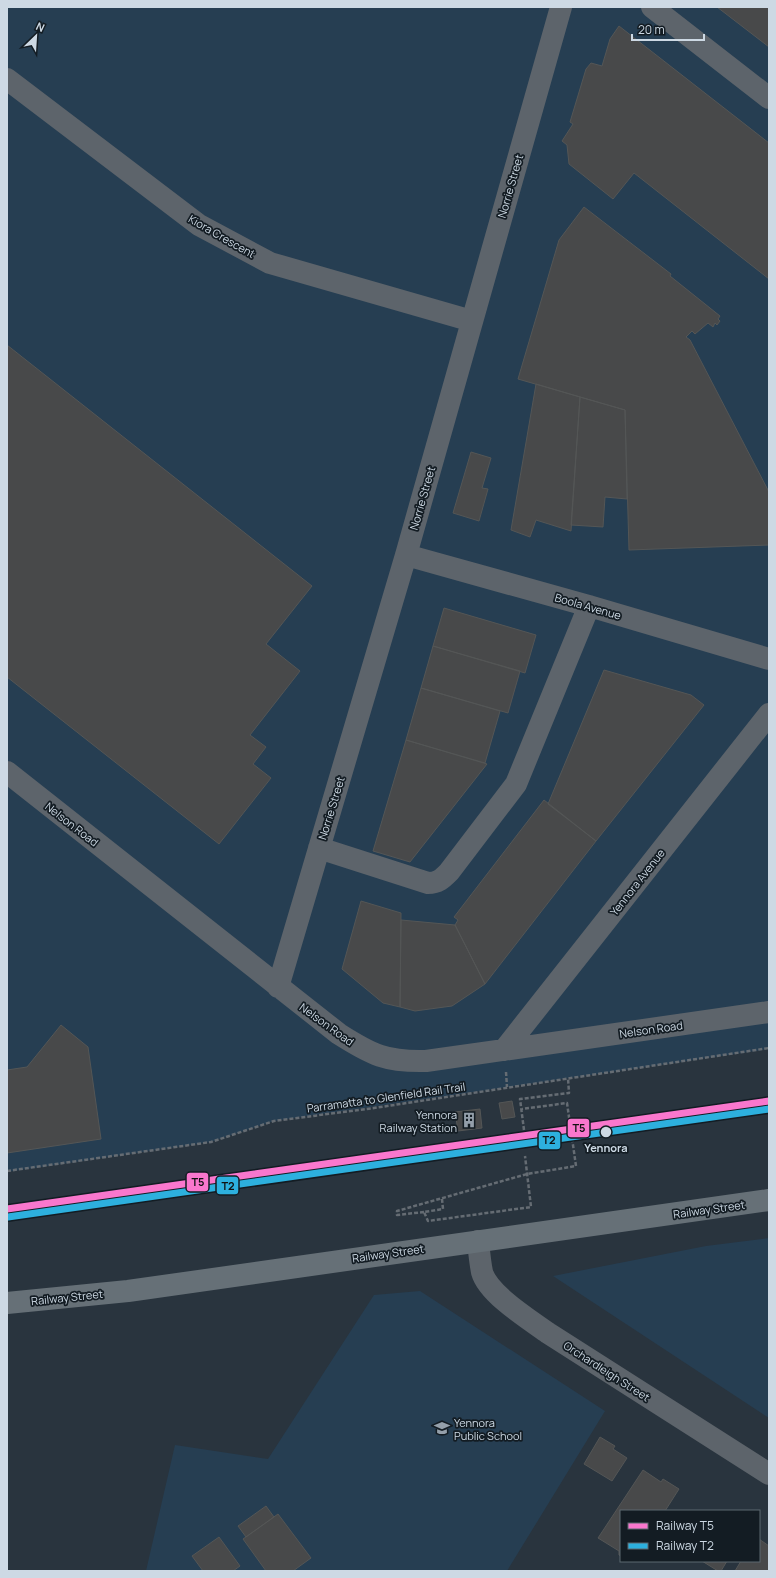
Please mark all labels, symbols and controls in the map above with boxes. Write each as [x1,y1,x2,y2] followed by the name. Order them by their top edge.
[16,16,56,56] north arrow
[632,16,704,42] scale bar
[34,18,47,35] text: N
[638,21,665,38] text: 20 m
[494,152,526,220] street label: Norrie Street
[186,211,258,261] street label: Kiora Crescent
[406,464,438,532] street label: Norrie Street
[553,589,623,623] street label: Boola Avenue
[314,774,348,842] street label: Norrie Street
[42,799,102,849] street label: Nelson Road
[606,845,668,918] street label: Yennora Avenue
[297,999,357,1049] street label: Nelson Road
[618,1017,684,1041] street label: Nelson Road
[306,1078,466,1116] street label: Parramatta to Glenfield Rail Trail
[380,1107,457,1135] place label: Yennora Railway Station
[460,1111,478,1129] building icon: Yennora Railway Station
[567,1118,590,1138] line badge: T5
[572,1120,586,1135] text: T5
[599,1125,613,1139] marker: Yennora
[538,1131,561,1150] line badge: T2
[542,1132,556,1147] text: T2
[584,1140,628,1155] place label: Yennora
[186,1172,209,1192] line badge: T5
[191,1174,205,1189] text: T5
[216,1176,239,1195] line badge: T2
[221,1178,235,1193] text: T2
[672,1197,746,1221] street label: Railway Street
[351,1241,425,1265] street label: Railway Street
[30,1286,104,1308] street label: Railway Street
[561,1337,653,1405] street label: Orchardleigh Street
[454,1415,522,1443] place label: Yennora Public School
[433,1419,451,1437] school or university icon: Yennora Public School
[620,1510,760,1562] legend
[656,1517,714,1534] text: Railway T5
[656,1537,714,1554] text: Railway T2

